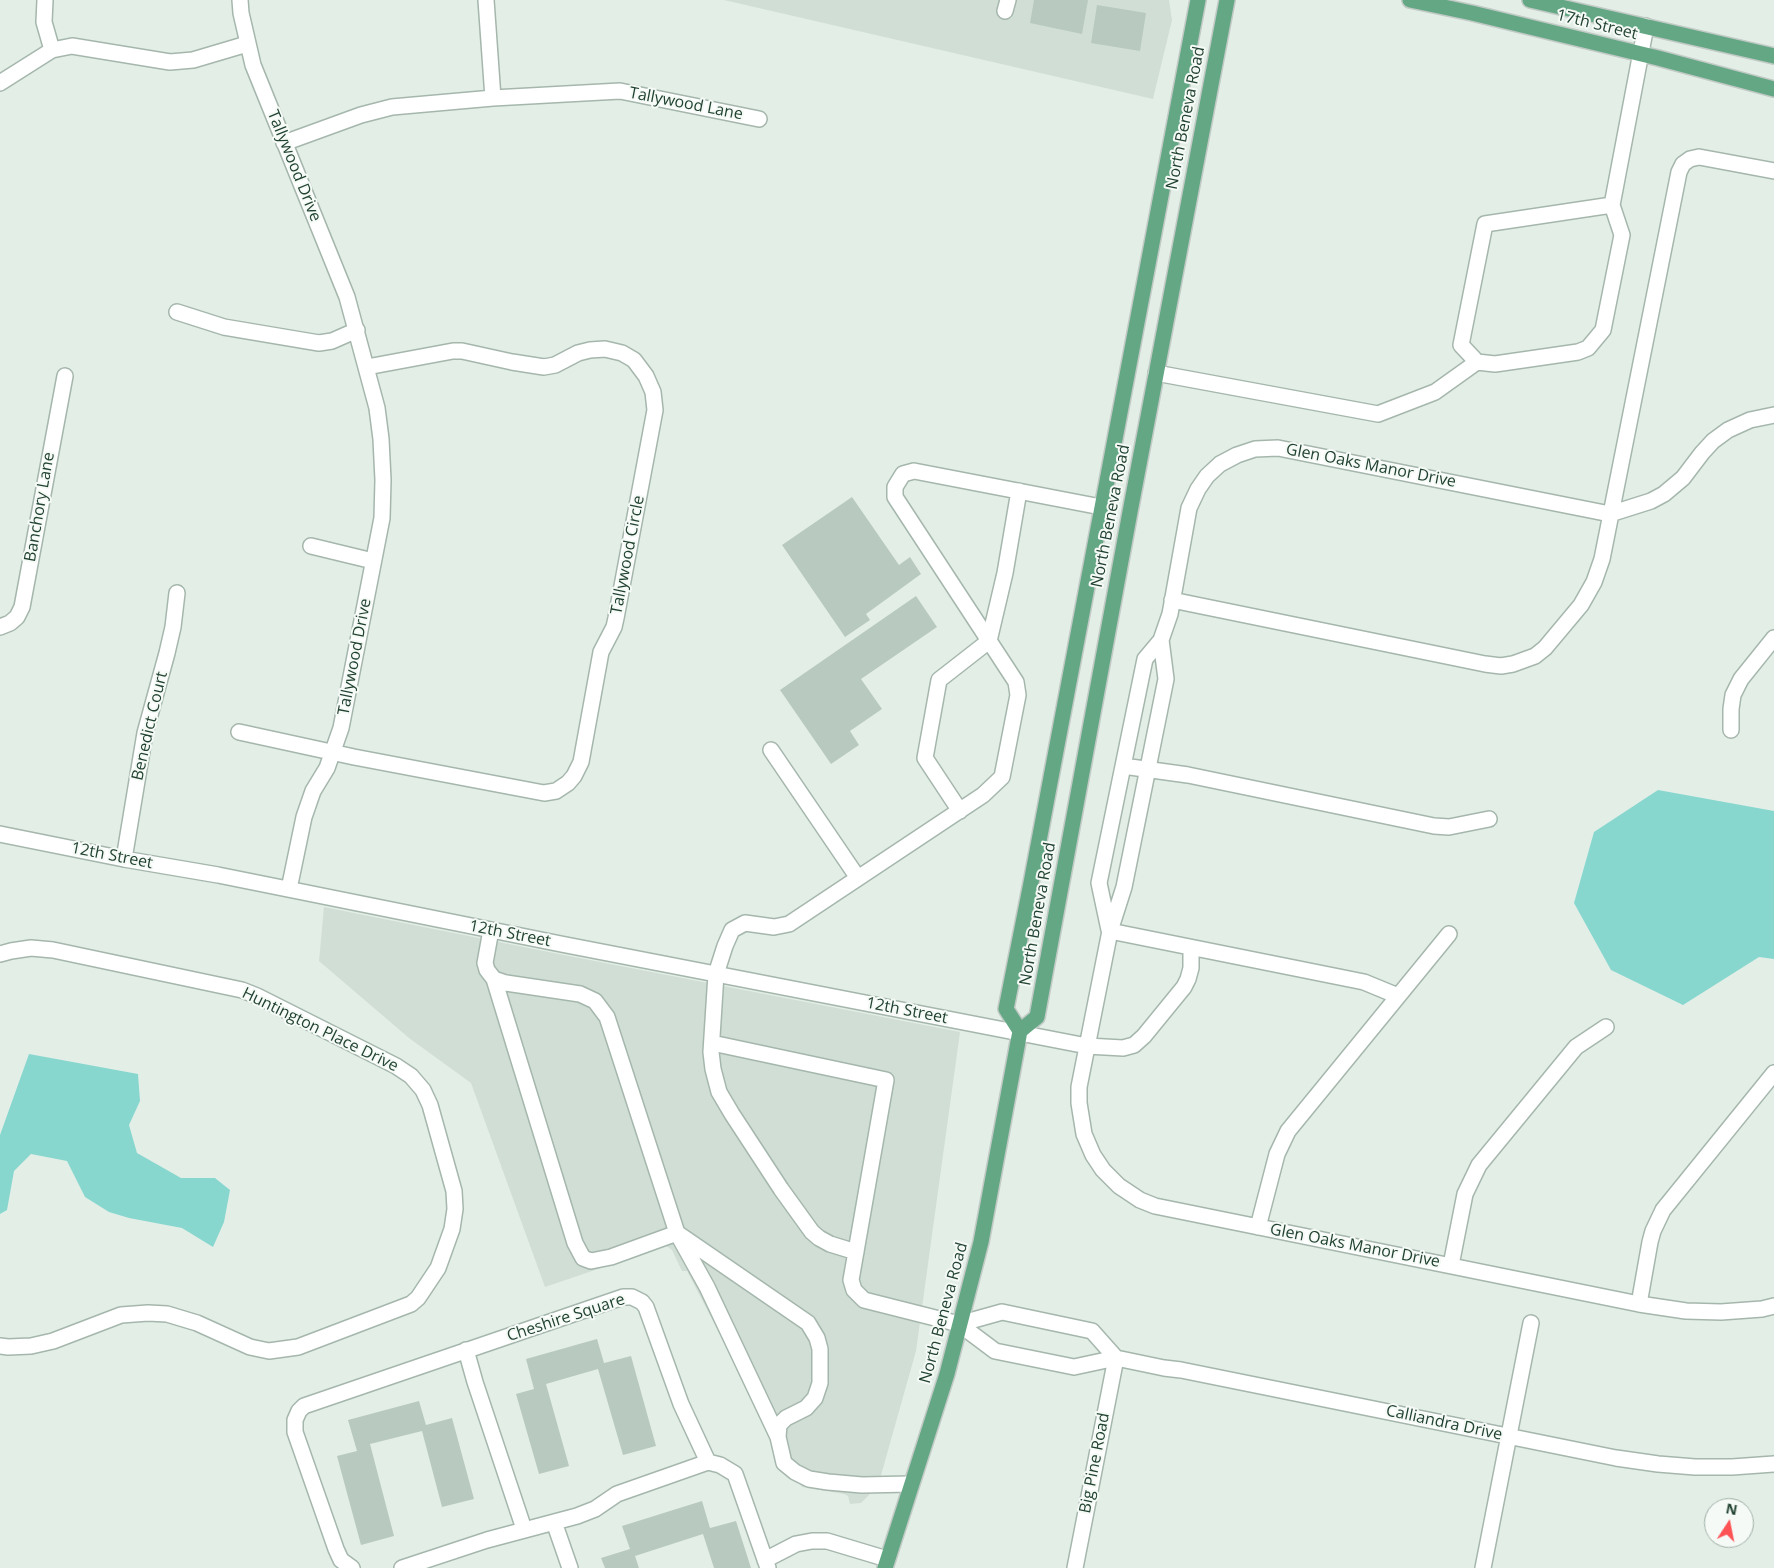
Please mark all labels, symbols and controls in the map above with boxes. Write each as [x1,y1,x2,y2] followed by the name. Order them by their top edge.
[1555,6,1639,44] street label: 17th Street
[1163,45,1209,191] street label: North Beneva Road
[628,84,744,124] street label: Tallywood Lane
[263,107,325,225] street label: Tallywood Drive
[1284,440,1458,492] street label: Glen Oaks Manor Drive
[1088,443,1134,589] street label: North Beneva Road
[21,451,59,563] street label: Banchory Lane
[607,494,649,616] street label: Tallywood Circle
[334,597,376,717] street label: Tallywood Drive
[128,670,172,782] street label: Benedict Court
[70,839,154,873] street label: 12th Street
[1016,841,1060,987] street label: North Beneva Road
[468,917,552,951] street label: 12th Street
[239,984,401,1076] street label: Huntington Place Drive
[865,994,949,1028] street label: 12th Street
[1268,1220,1442,1272] street label: Glen Oaks Manor Drive
[916,1240,972,1386] street label: North Beneva Road
[505,1290,627,1346] street label: Cheshire Square
[1384,1401,1504,1445] street label: Calliandra Drive
[1076,1411,1114,1515] street label: Big Pine Road
[1704,1498,1754,1548] north arrow
[1724,1498,1739,1519] text: N

